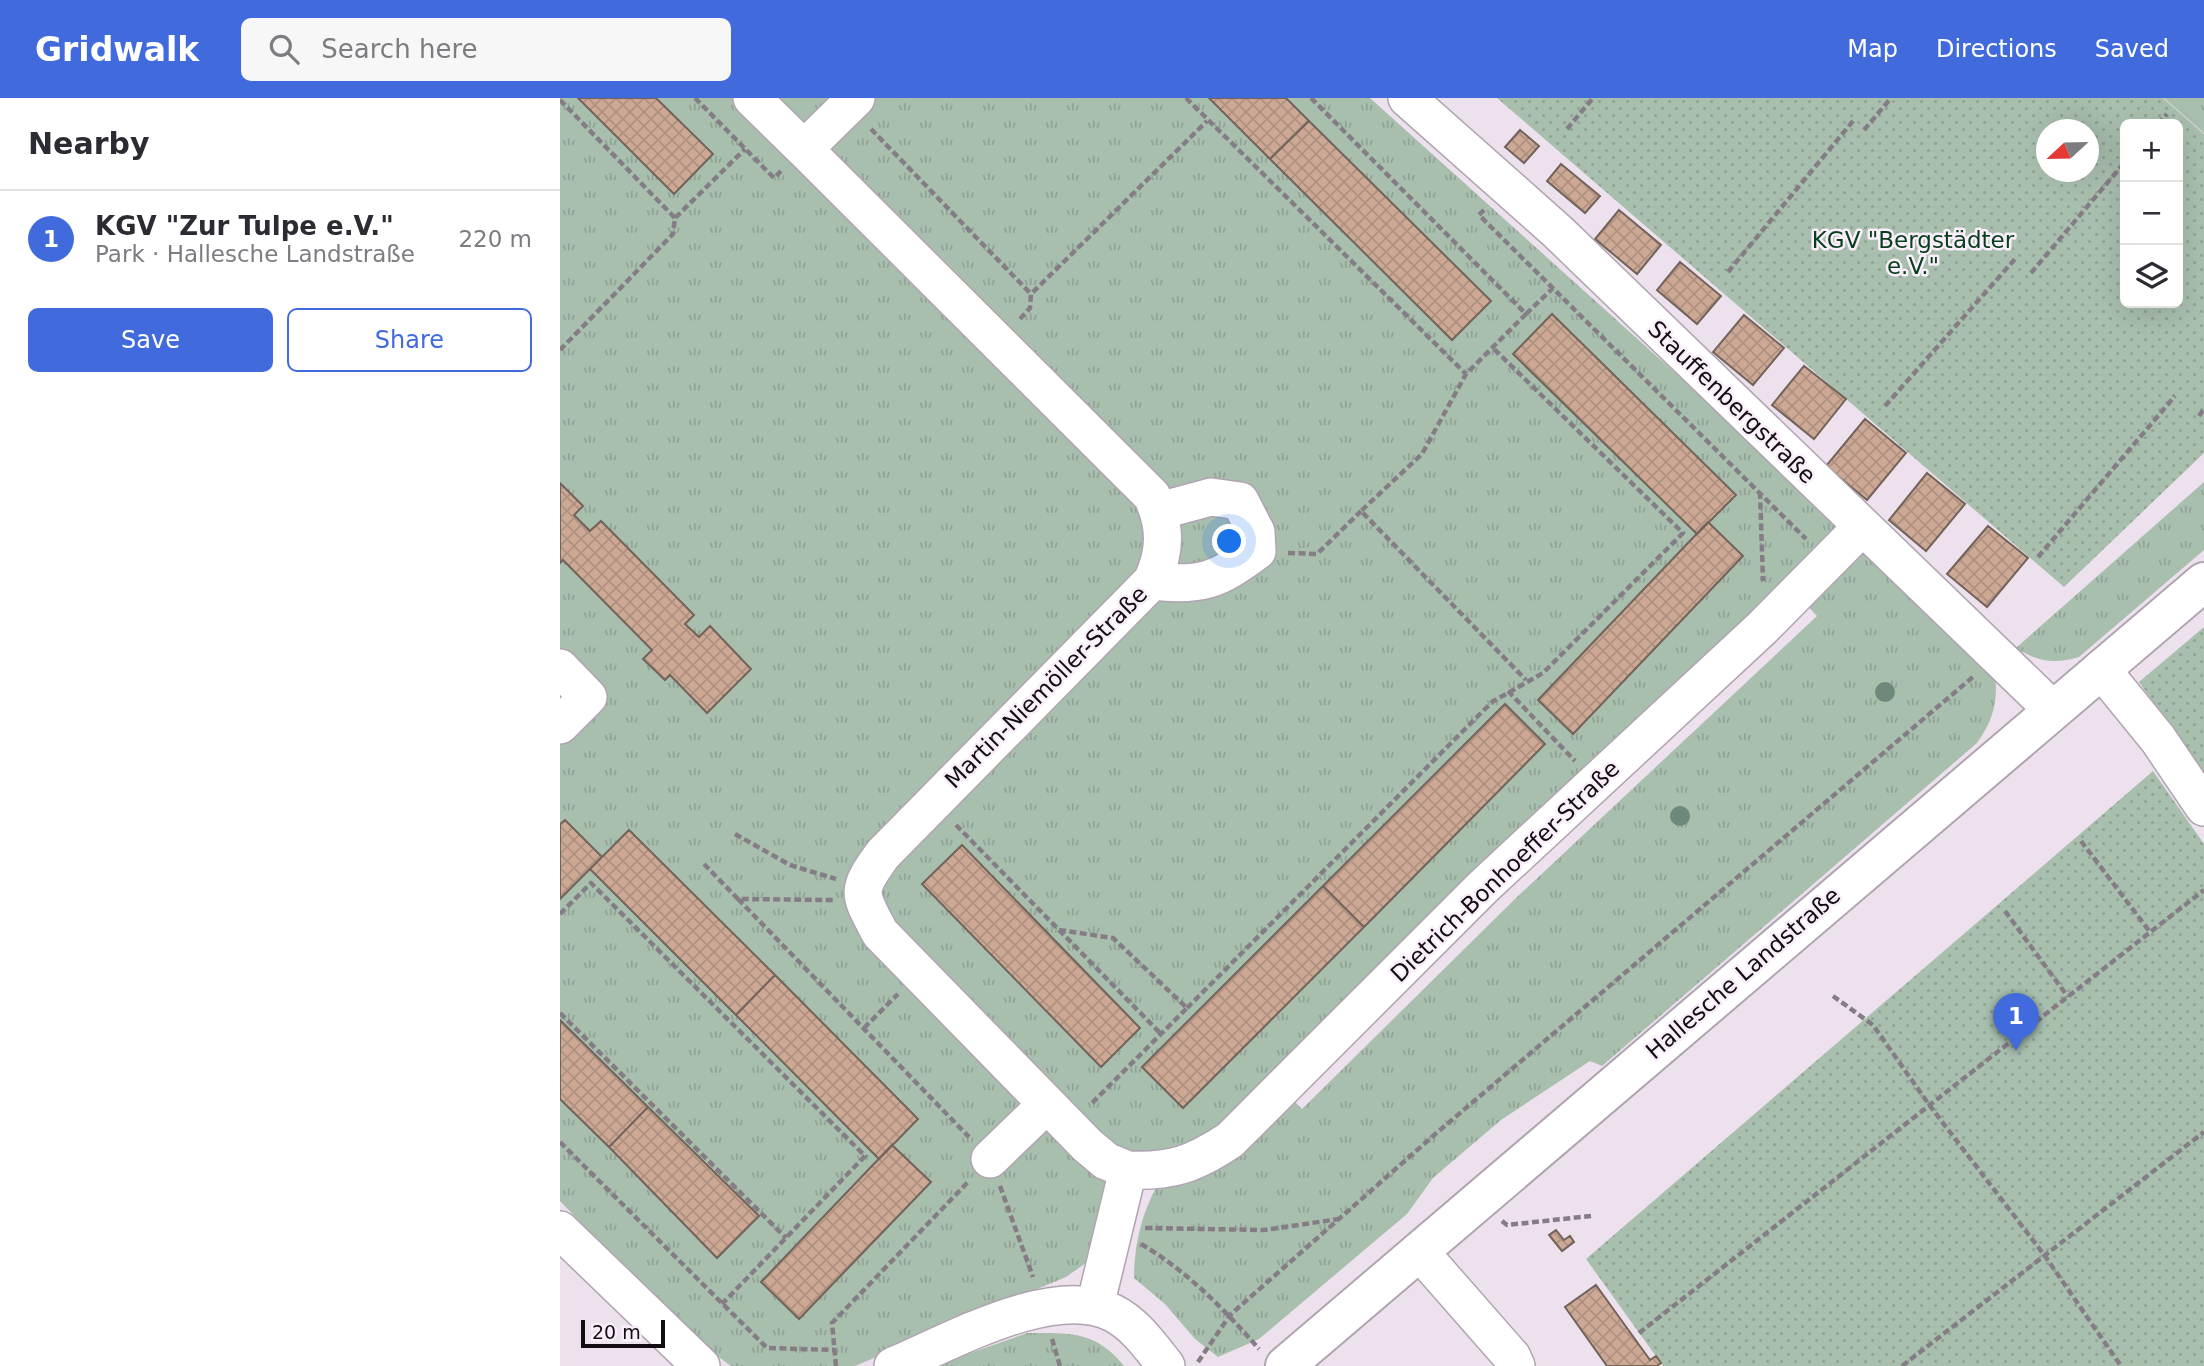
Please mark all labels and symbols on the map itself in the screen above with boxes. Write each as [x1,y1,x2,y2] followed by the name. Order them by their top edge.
[2036,119,2099,182] north arrow
[1812,227,2015,279] park label: KGV "Bergstädter e.V."
[1643,315,1821,489] street label: Stauffenbergstraße
[1212,524,1246,558] your location
[940,581,1152,793] street label: Martin-Niemöller-Straße
[1386,755,1624,987] street label: Dietrich-Bonhoeffer-Straße
[1641,882,1845,1064] street label: Hallesche Landstraße
[1993,993,2039,1051] pin: 1
[581,1317,665,1349] scale bar

